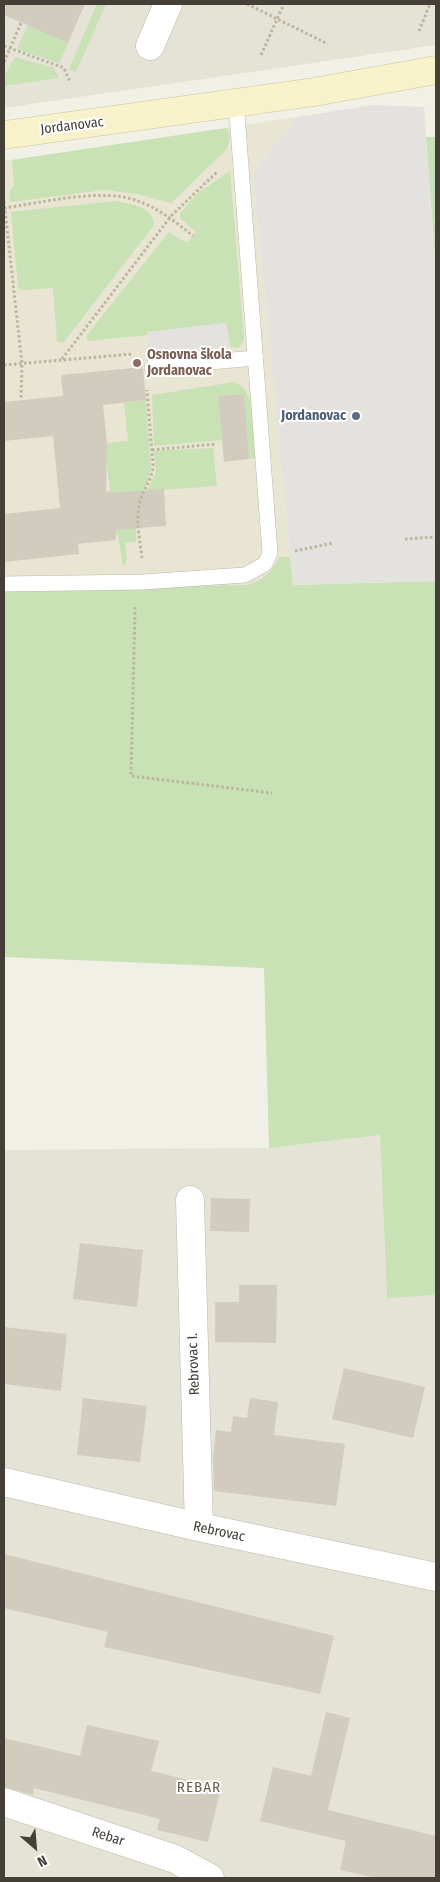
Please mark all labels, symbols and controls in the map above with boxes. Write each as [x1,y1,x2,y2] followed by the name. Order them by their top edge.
[39,114,105,138] street label: Jordanovac
[147,347,232,380] place label: Osnovna škola Jordanovac
[131,357,143,369] marker: Osnovna škola Jordanovac
[281,408,346,424] place label: Jordanovac
[350,410,362,422] marker: Jordanovac
[185,1333,203,1395] street label: Rebrovac I.
[192,1518,246,1546] street label: Rebrovac
[176,1779,222,1797] district label: REBAR
[10,1822,60,1872] north arrow
[90,1824,126,1850] street label: Rebar
[34,1851,50,1870] text: N

